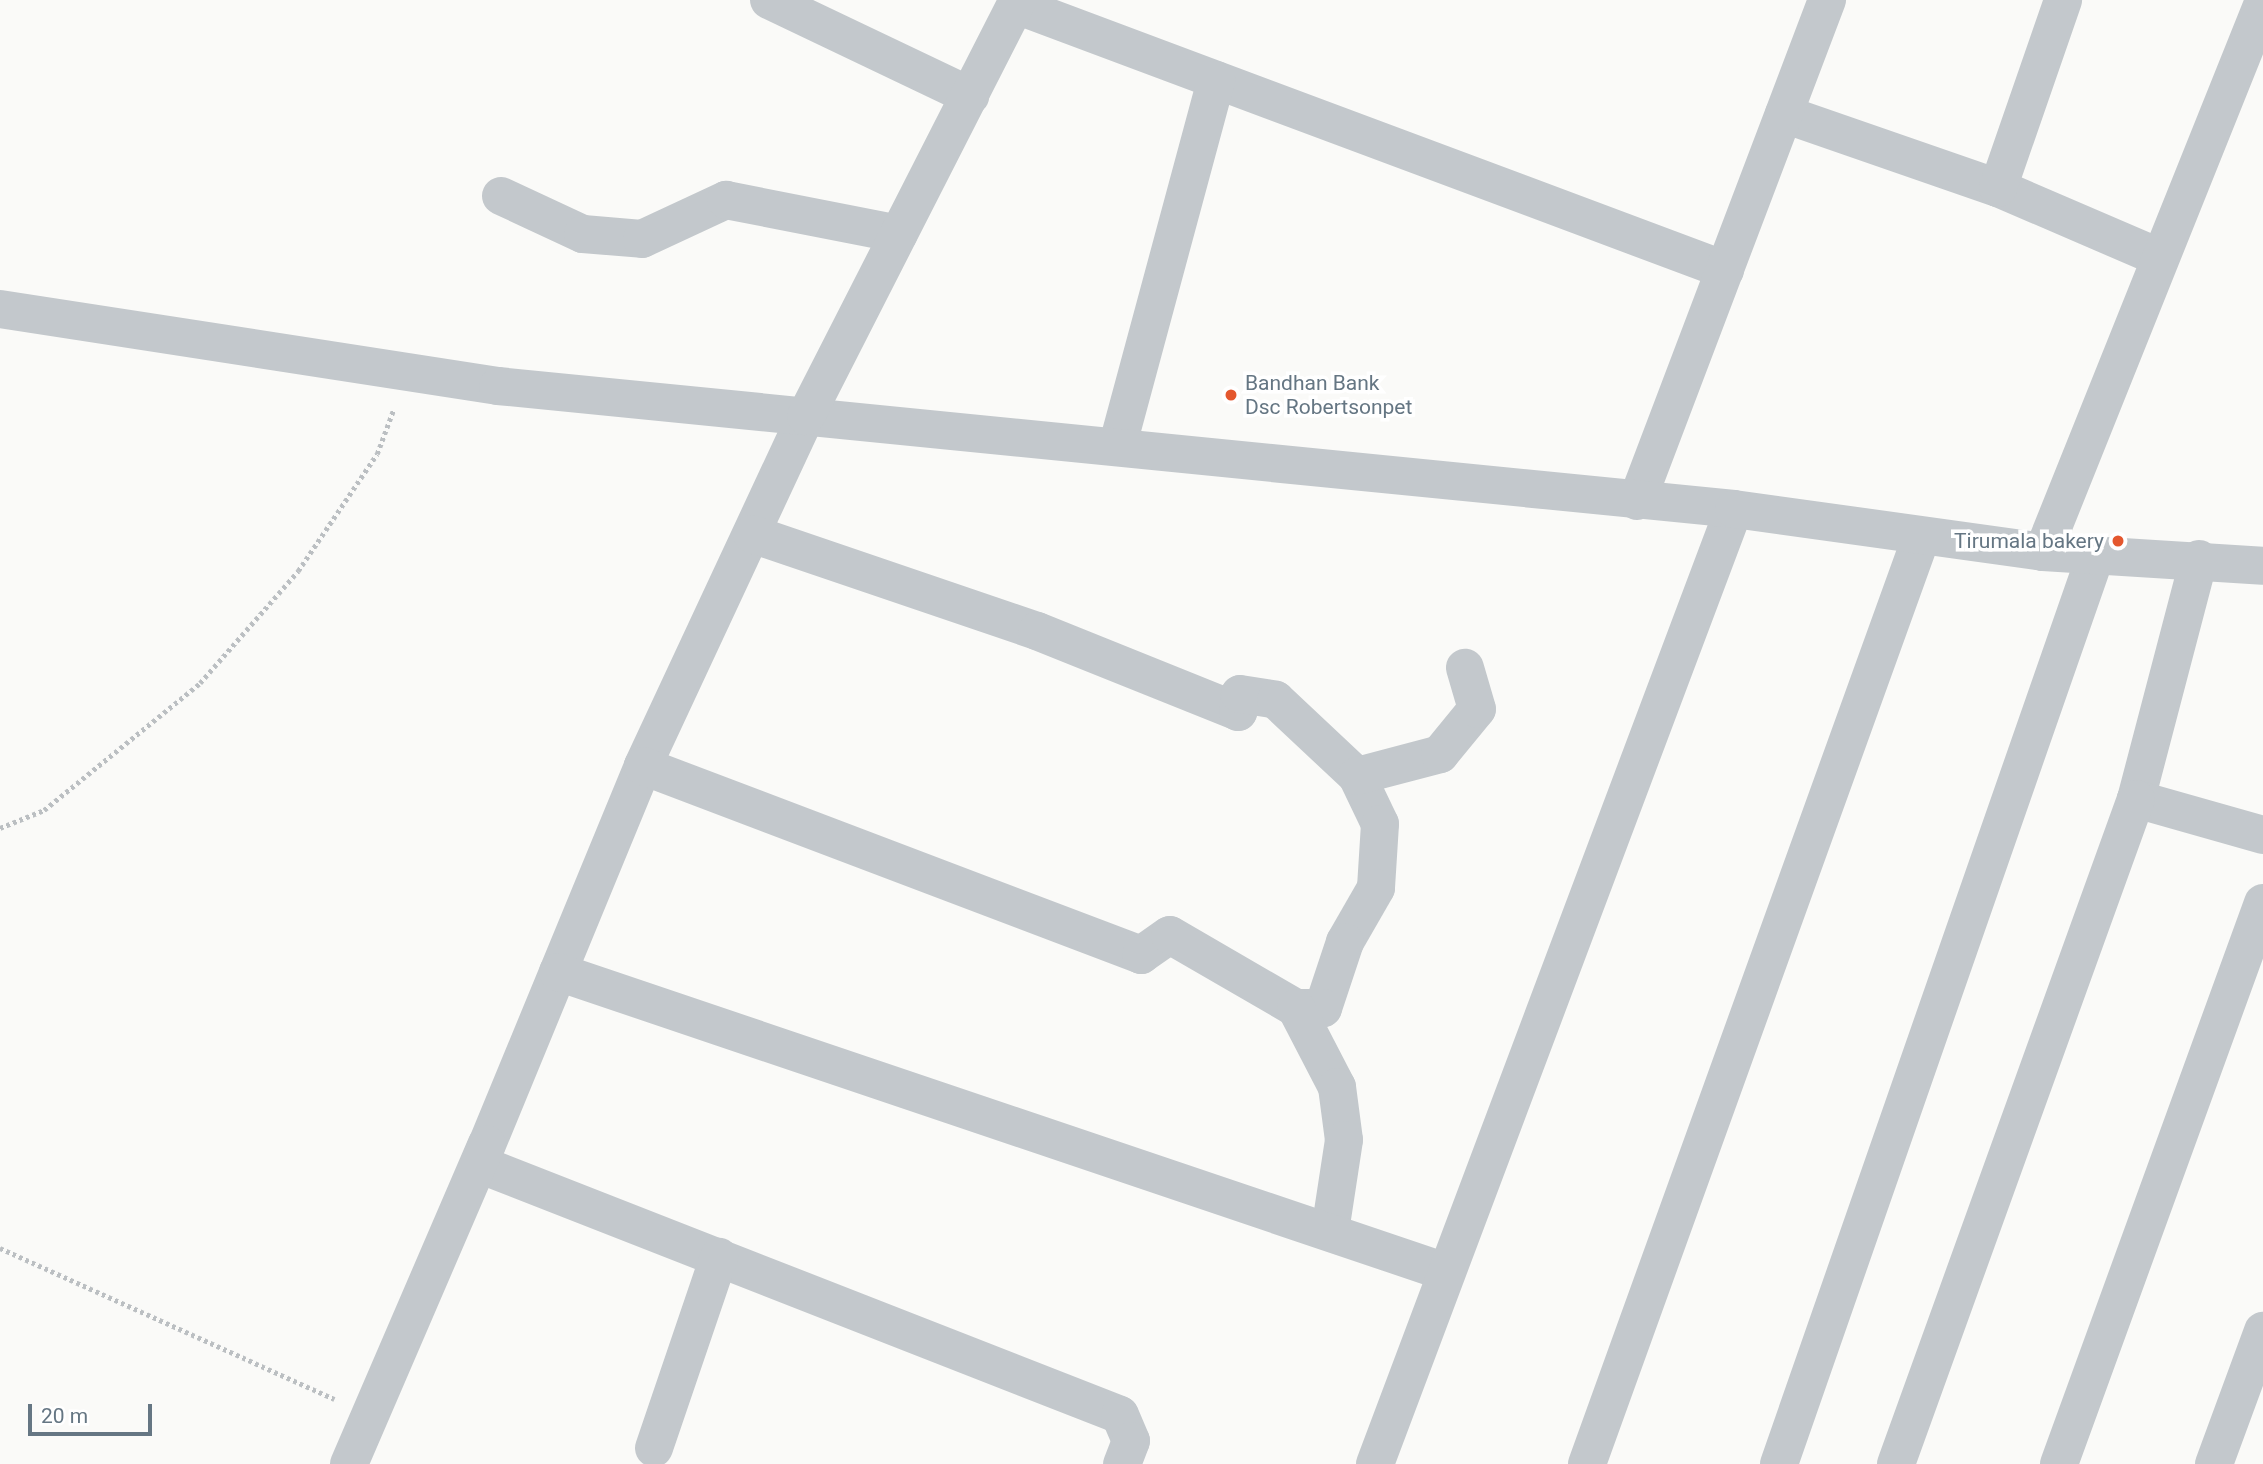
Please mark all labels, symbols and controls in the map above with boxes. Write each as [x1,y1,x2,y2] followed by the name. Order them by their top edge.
[1245,370,1412,420] place label: Bandhan Bank Dsc Robertsonpet
[1223,387,1239,403] marker: Bandhan Bank Dsc Robertsonpet
[1954,528,2104,554] place label: Tirumala bakery
[2110,533,2126,549] marker: Tirumala bakery
[32,1390,156,1434] scale bar
[41,1404,88,1428] text: 20 m

